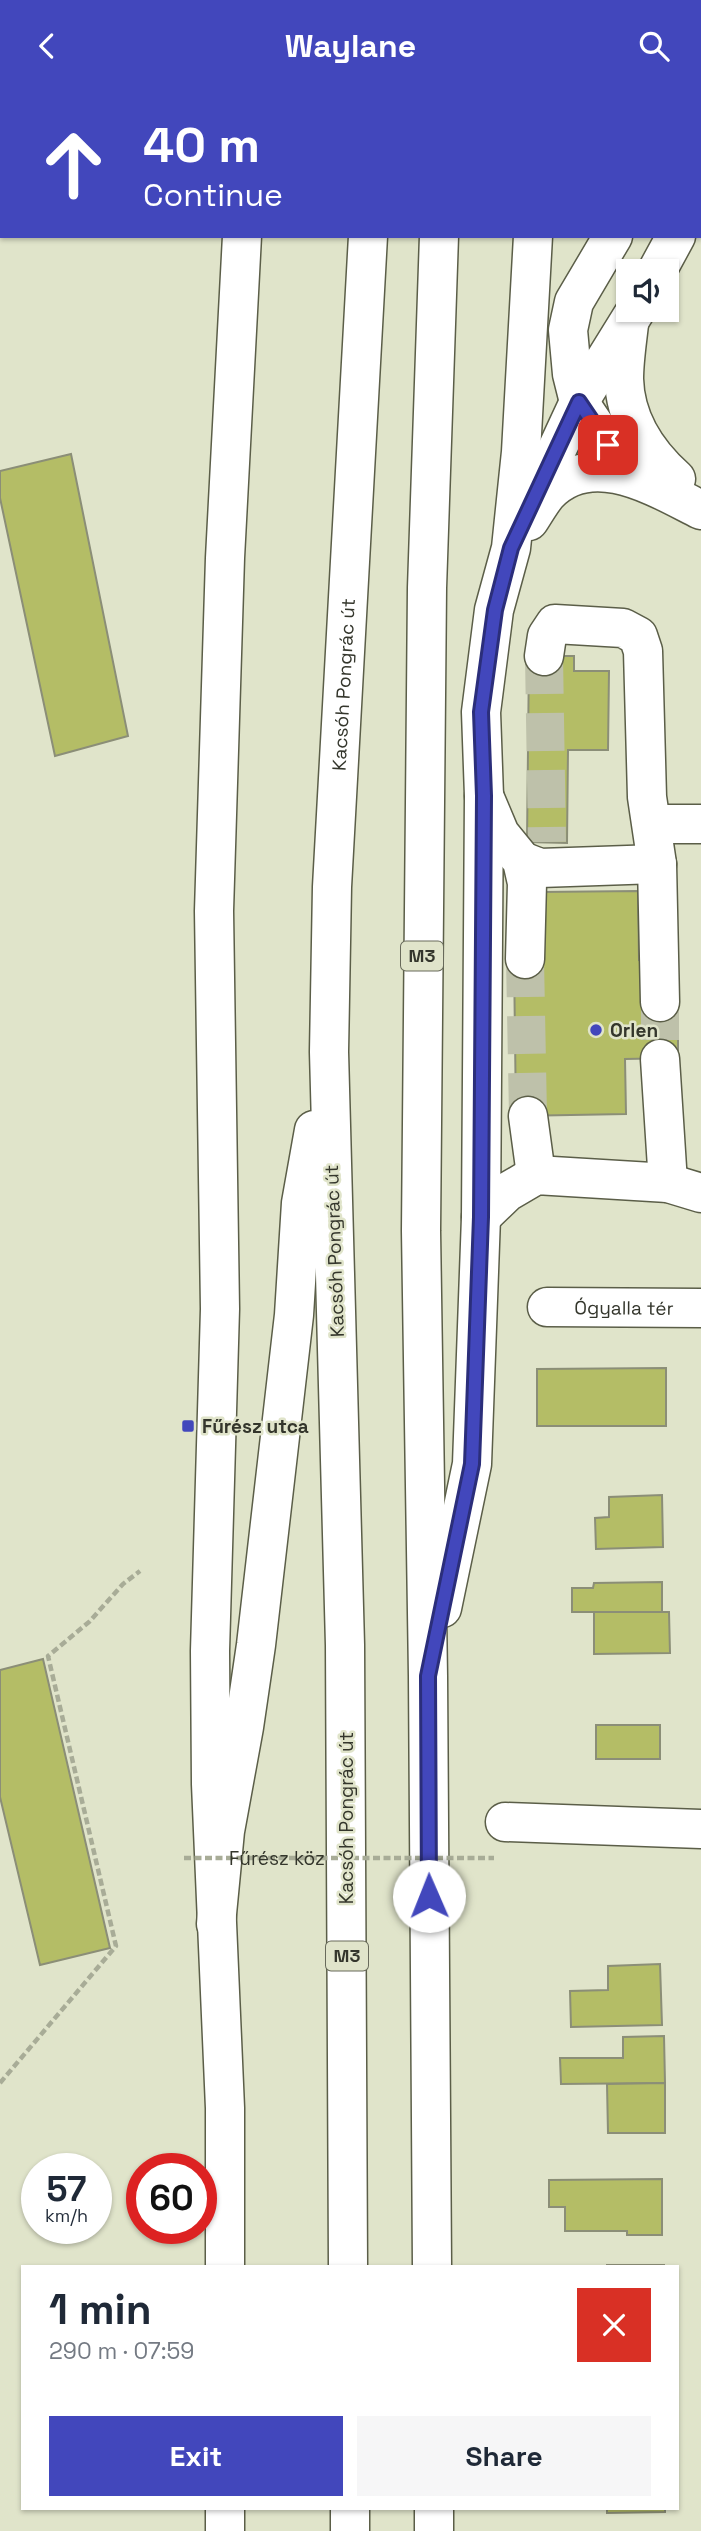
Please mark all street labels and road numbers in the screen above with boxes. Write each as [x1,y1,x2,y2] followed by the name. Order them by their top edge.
[326,598,361,772] street label: Kacsóh Pongrác út
[401,941,443,971] road number: M3
[319,1164,350,1338] street label: Kacsóh Pongrác út
[574,1295,674,1321] street label: Ógyalla tér
[334,1732,359,1904] street label: Kacsóh Pongrác út
[229,1846,325,1871] street label: Fűrész köz
[326,1942,368,1971] road number: M3

